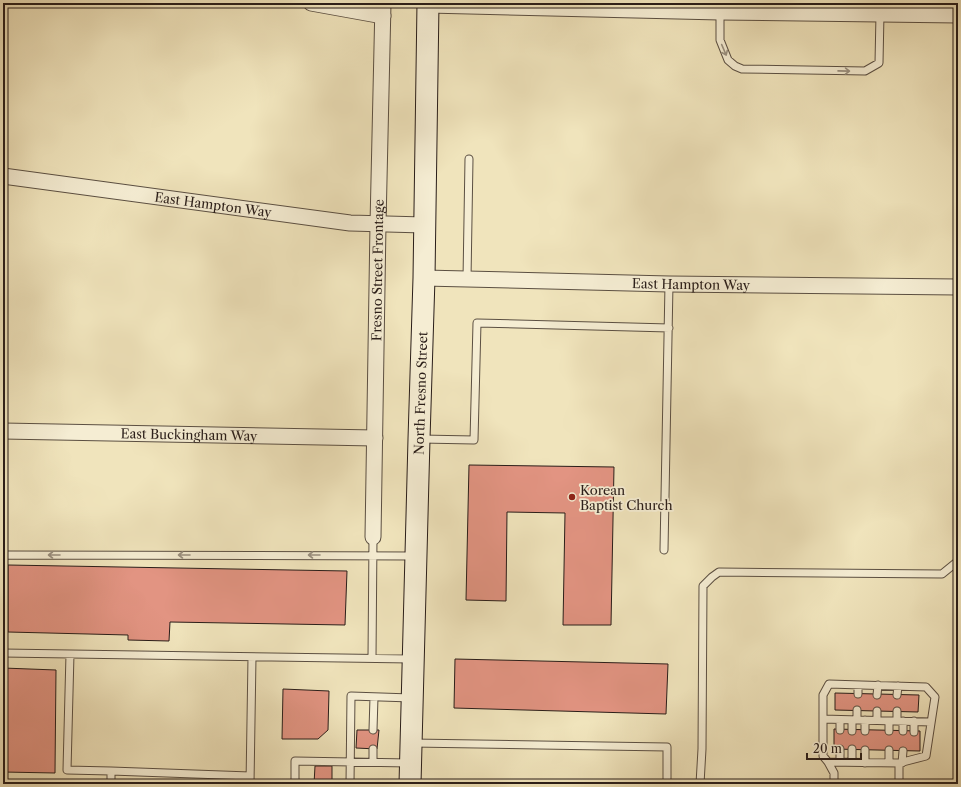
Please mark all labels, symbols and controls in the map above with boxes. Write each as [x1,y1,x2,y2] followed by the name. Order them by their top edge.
[721,44,728,56] one-way arrow
[837,67,850,75] one-way arrow
[153,189,273,220] street label: East Hampton Way
[368,199,387,341] street label: Fresno Street Frontage
[632,275,751,293] street label: East Hampton Way
[411,331,430,455] street label: North Fresno Street
[120,425,258,444] street label: East Buckingham Way
[580,482,673,513] place label: Korean Baptist Church
[567,492,577,502] marker: Korean Baptist Church
[48,551,61,559] one-way arrow
[178,551,191,559] one-way arrow
[308,551,321,559] one-way arrow
[807,735,861,761] scale bar
[813,741,842,756] text: 20 m

